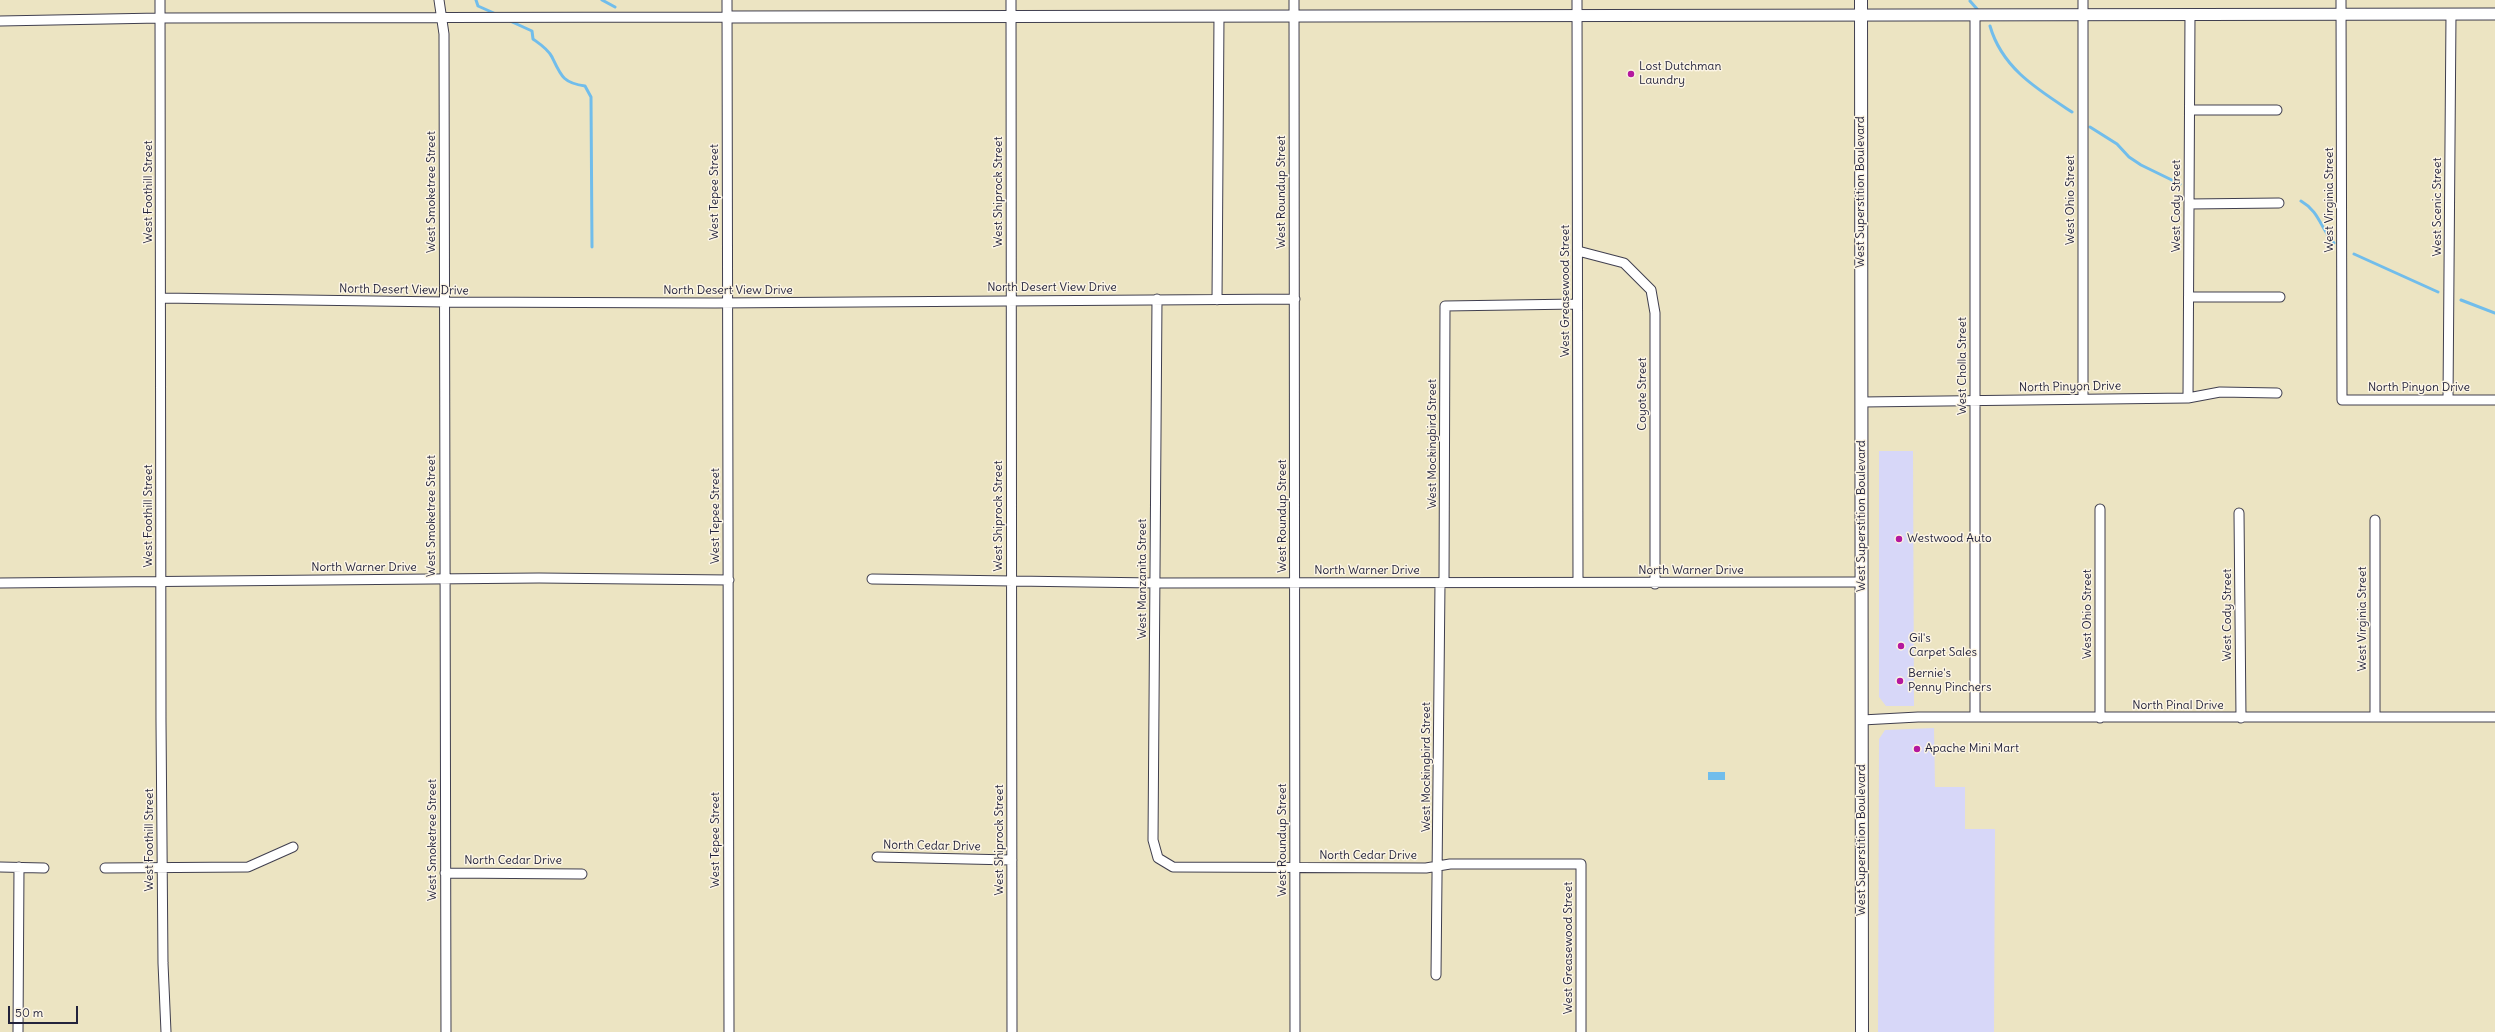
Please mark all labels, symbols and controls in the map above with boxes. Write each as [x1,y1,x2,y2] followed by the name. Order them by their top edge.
[1639,60,1721,88] place label: Lost Dutchman Laundry
[1626,69,1636,79] marker: Lost Dutchman Laundry
[1854,116,1868,268] street label: West Superstition Boulevard
[425,131,439,253] street label: West Smoketree Street
[1275,135,1289,249] street label: West Roundup Street
[992,136,1006,248] street label: West Shiprock Street
[142,141,156,243] street label: West Foothill Street
[708,144,722,240] street label: West Tepee Street
[2323,148,2337,252] street label: West Virginia Street
[2064,155,2078,245] street label: West Ohio Street
[2431,158,2445,256] street label: West Scenic Street
[2170,160,2184,252] street label: West Cody Street
[1559,225,1573,357] street label: West Greasewood Street
[987,281,1117,295] street label: North Desert View Drive
[339,282,469,298] street label: North Desert View Drive
[663,284,793,298] street label: North Desert View Drive
[1956,317,1970,415] street label: West Cholla Street
[1636,357,1650,431] street label: Coyote Street
[1426,379,1440,509] street label: West Mockingbird Street
[2019,379,2121,395] street label: North Pinyon Drive
[2368,381,2470,395] street label: North Pinyon Drive
[1855,440,1869,592] street label: West Superstition Boulevard
[425,455,439,577] street label: West Smoketree Street
[1276,459,1290,573] street label: West Roundup Street
[992,460,1006,572] street label: West Shiprock Street
[142,465,156,567] street label: West Foothill Street
[709,468,723,564] street label: West Tepee Street
[1136,519,1150,639] street label: West Manzanita Street
[1907,532,1992,546] place label: Westwood Auto
[1894,534,1904,544] marker: Westwood Auto
[311,561,417,575] street label: North Warner Drive
[1314,564,1420,578] street label: North Warner Drive
[1638,564,1744,578] street label: North Warner Drive
[2356,567,2370,671] street label: West Virginia Street
[2081,569,2095,659] street label: West Ohio Street
[2221,569,2235,661] street label: West Cody Street
[1909,632,1977,660] place label: Gil's Carpet Sales
[1896,641,1906,651] marker: Gil's Carpet Sales
[1908,667,1991,695] place label: Bernie's Penny Pinchers
[1895,676,1905,686] marker: Bernie's Penny Pinchers
[2132,699,2224,713] street label: North Pinal Drive
[1420,702,1434,832] street label: West Mockingbird Street
[1925,742,2019,756] place label: Apache Mini Mart
[1912,744,1922,754] marker: Apache Mini Mart
[1855,764,1869,916] street label: West Superstition Boulevard
[426,779,440,901] street label: West Smoketree Street
[1276,783,1290,897] street label: West Roundup Street
[993,784,1007,896] street label: West Shiprock Street
[143,789,157,891] street label: West Foothill Street
[709,792,723,888] street label: West Tepee Street
[883,838,981,854] street label: North Cedar Drive
[1319,849,1417,863] street label: North Cedar Drive
[464,854,562,868] street label: North Cedar Drive
[1562,882,1576,1014] street label: West Greasewood Street
[10,998,80,1024] scale bar
[15,1005,43,1020] text: 50 m

